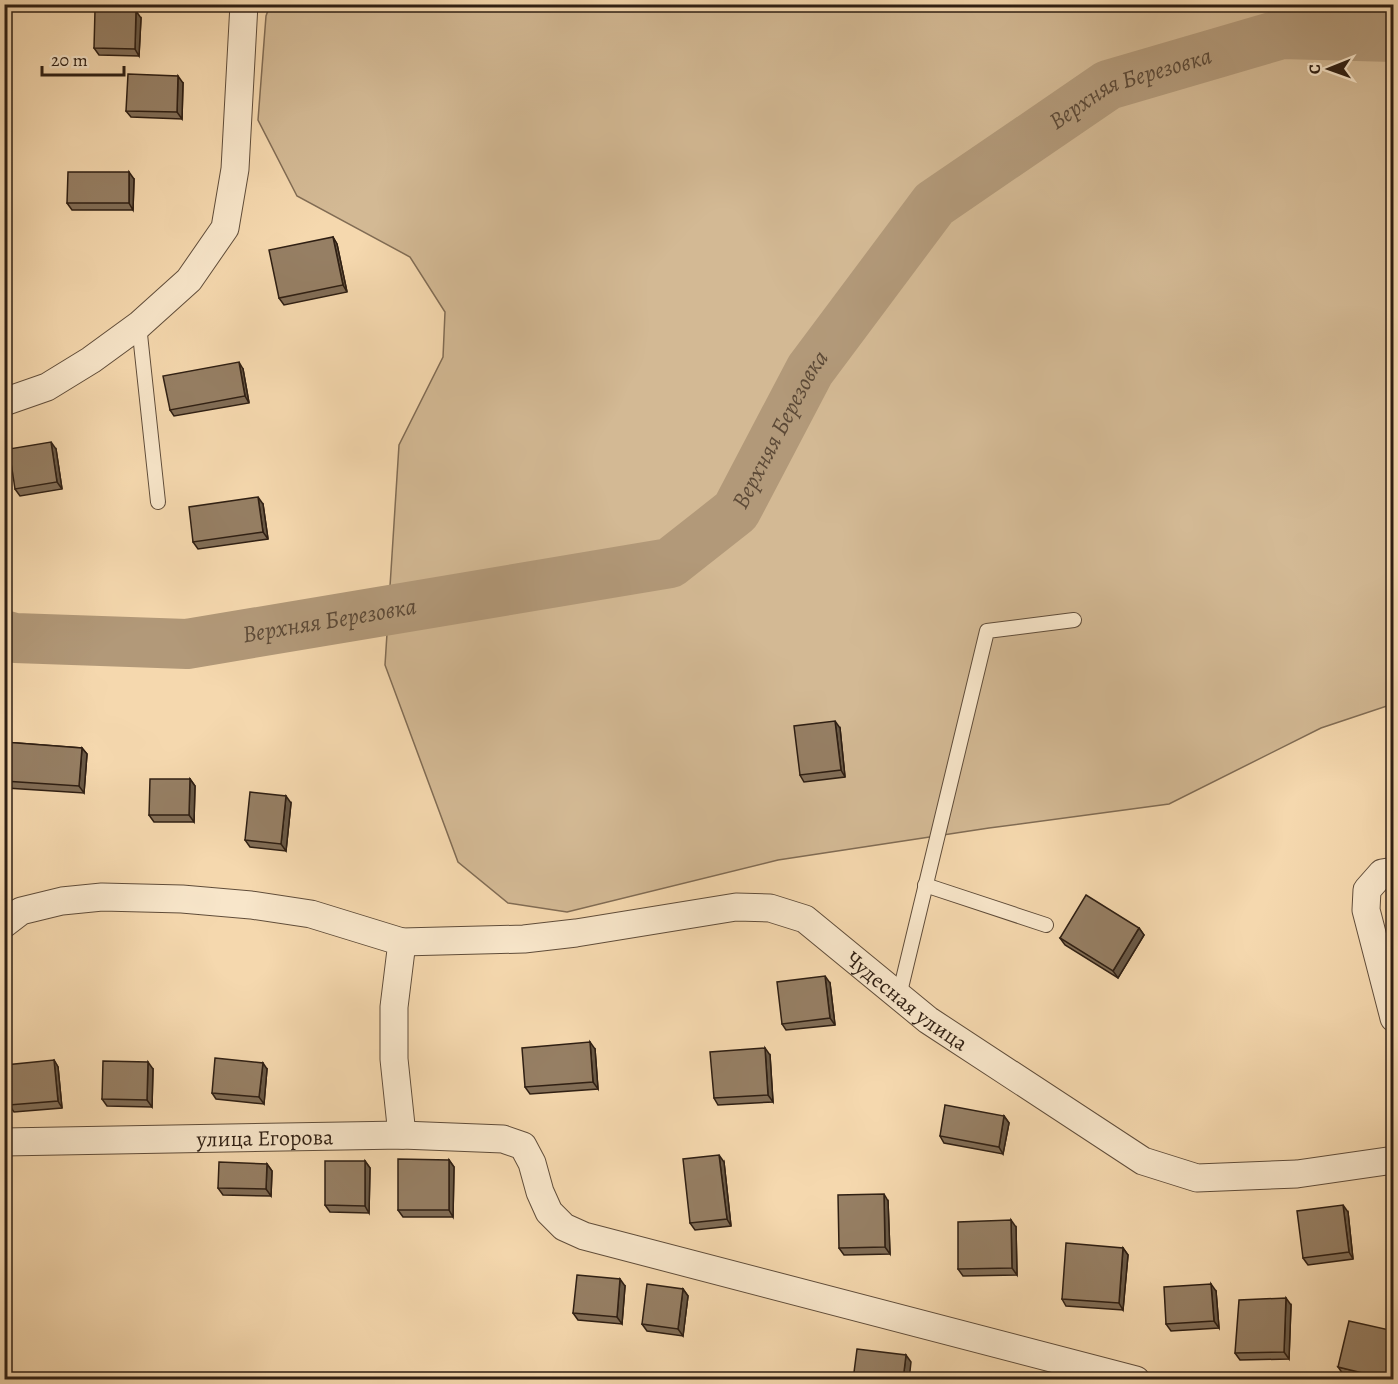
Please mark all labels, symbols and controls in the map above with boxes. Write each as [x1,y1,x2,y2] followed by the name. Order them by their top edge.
[42,39,124,77] scale bar
[1042,39,1216,137] water label: Верхняя Березовка
[1299,39,1359,99] north arrow
[51,48,88,72] text: 20 m
[1304,64,1326,74] text: С
[724,343,836,514] water label: Верхняя Березовка
[240,590,419,650] water label: Верхняя Березовка
[839,945,974,1059] street label: Чудесная улица
[195,1122,334,1155] street label: улица Егорова

